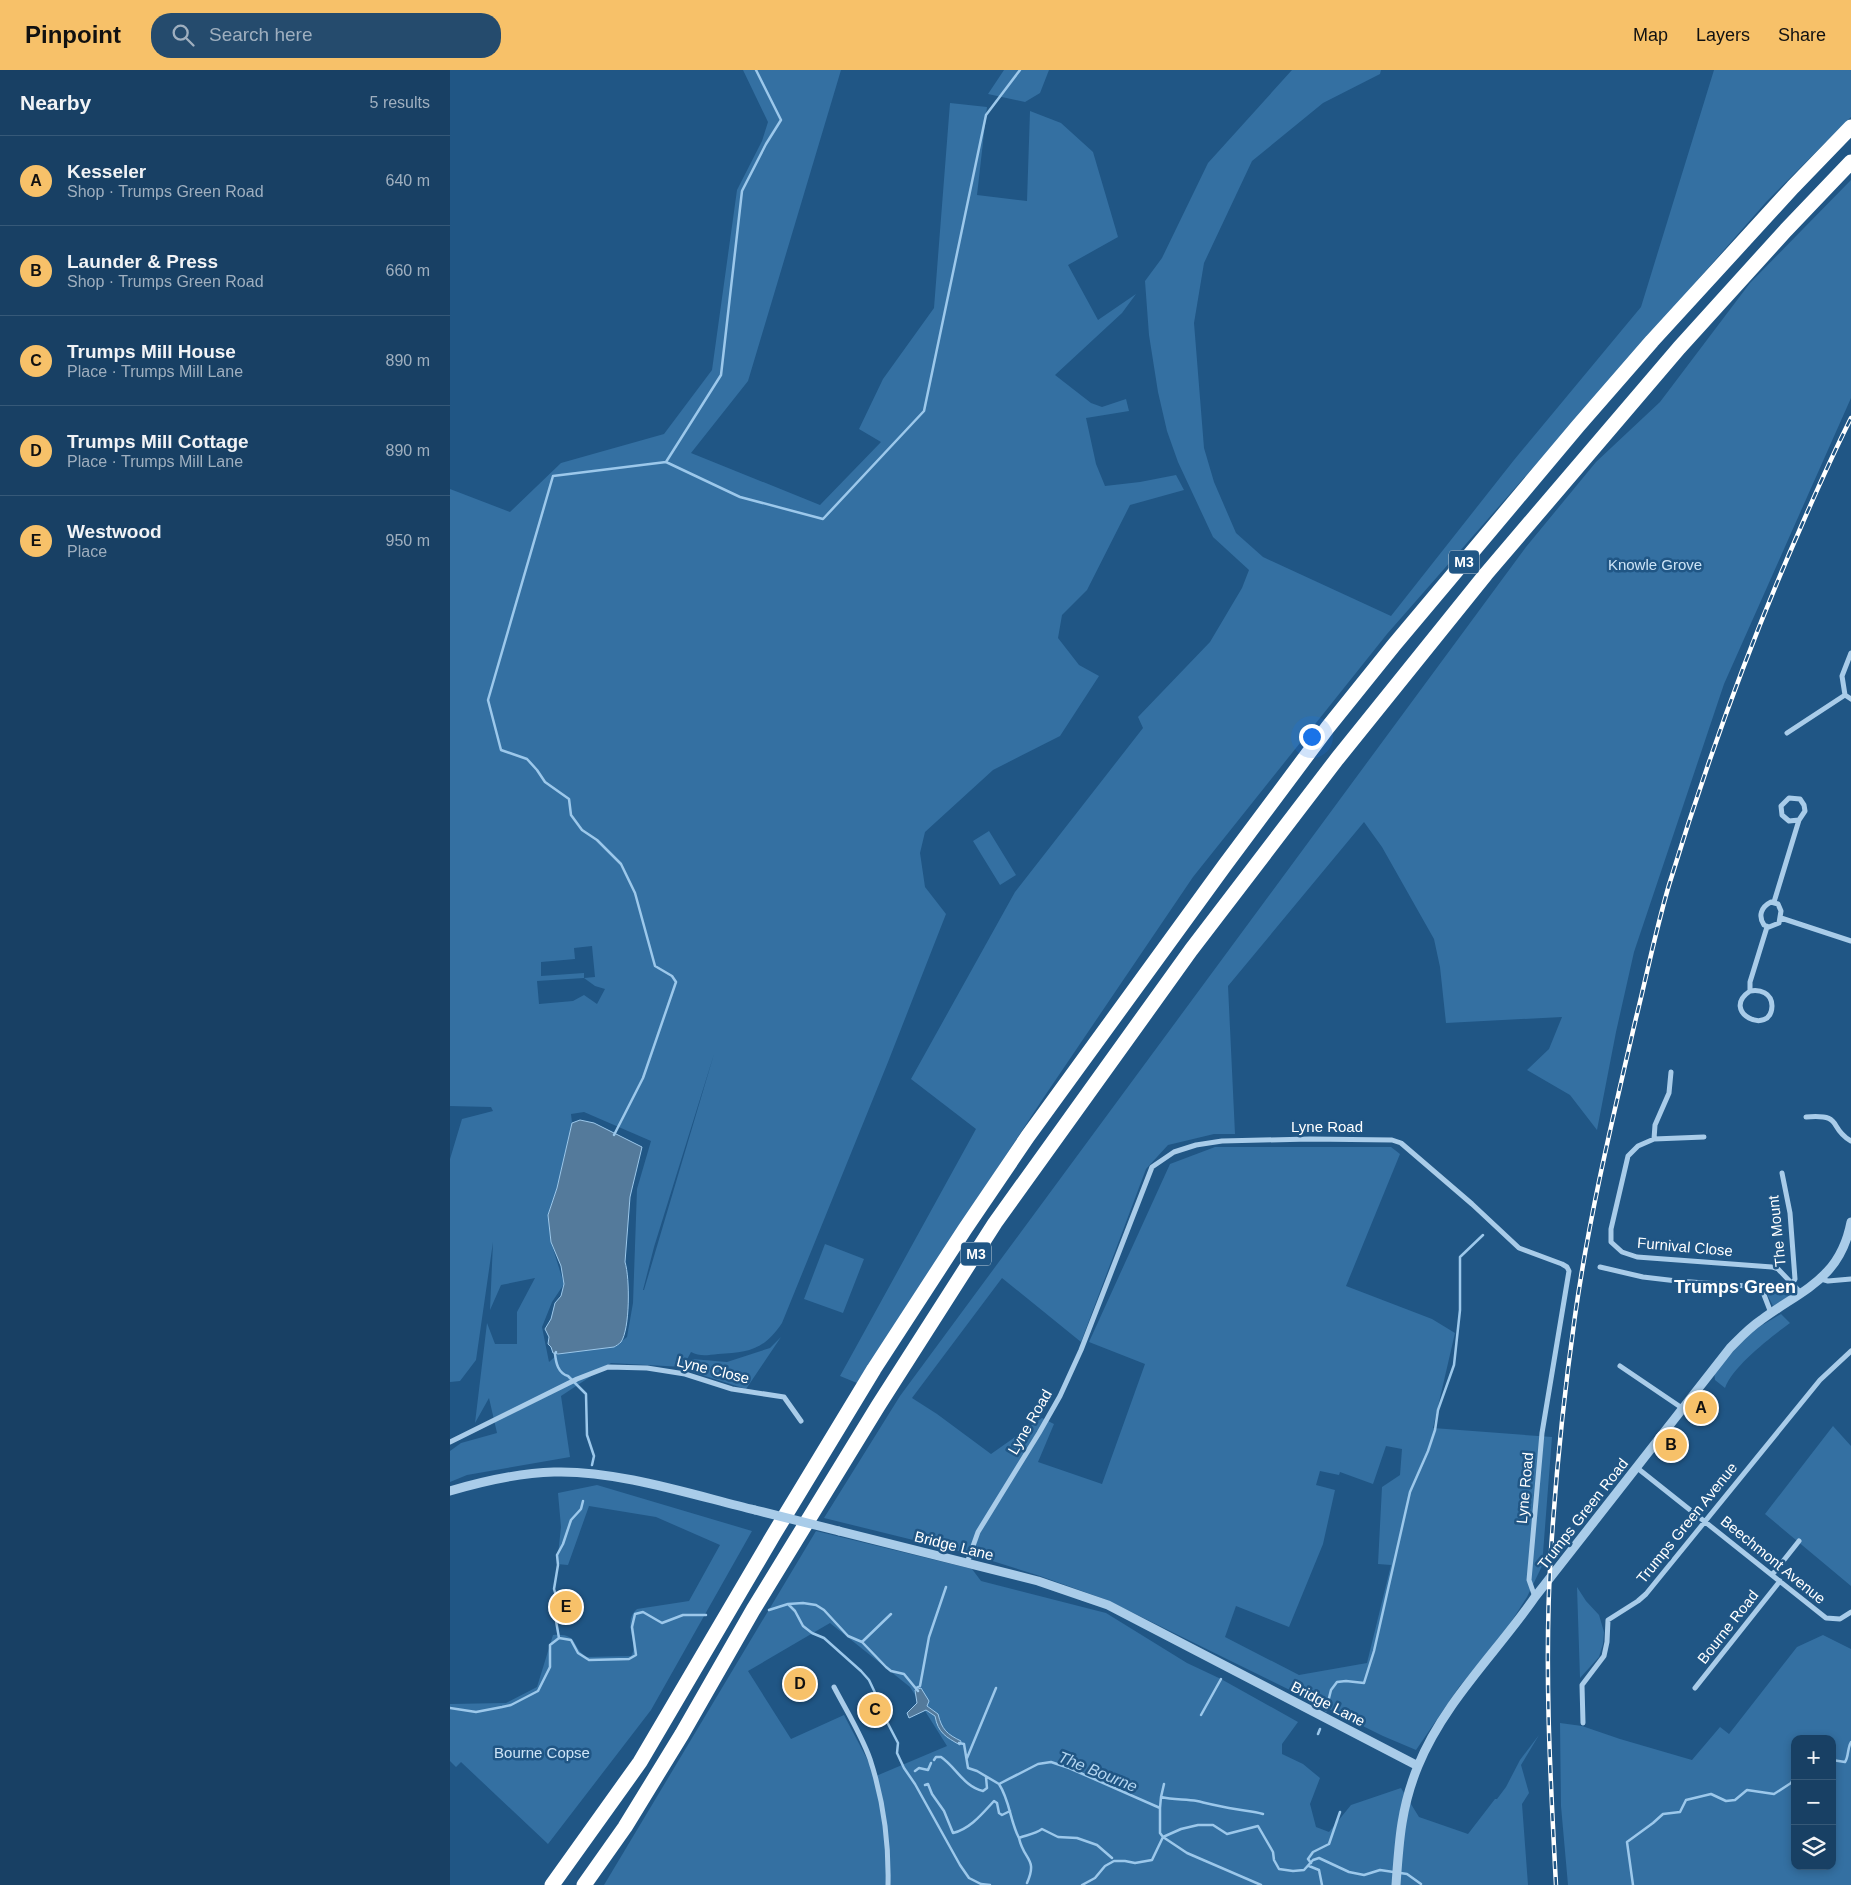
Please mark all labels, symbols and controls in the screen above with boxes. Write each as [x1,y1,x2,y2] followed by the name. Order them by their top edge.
[151,13,501,58] search box
[25,21,121,48] text: Pinpoint
[169,21,197,49] icon: search
[209,24,313,45] text: Search here
[1633,25,1668,45] text: Map
[1696,25,1750,45] text: Layers
[1778,25,1826,45] text: Share
[20,91,91,114] text: Nearby
[370,94,430,111] text: 5 results
[67,161,146,182] text: Kesseler
[30,172,42,189] text: A
[386,172,430,189] text: 640 m
[67,183,264,200] text: Shop · Trumps Green Road
[67,251,218,272] text: Launder & Press
[30,262,42,279] text: B
[386,262,430,279] text: 660 m
[67,273,264,290] text: Shop · Trumps Green Road
[67,341,236,362] text: Trumps Mill House
[30,352,42,369] text: C
[386,352,430,369] text: 890 m
[67,363,243,380] text: Place · Trumps Mill Lane
[67,431,249,452] text: Trumps Mill Cottage
[30,442,42,459] text: D
[386,442,430,459] text: 890 m
[67,453,243,470] text: Place · Trumps Mill Lane
[67,521,162,542] text: Westwood
[31,532,41,549] text: E
[386,532,430,549] text: 950 m
[67,543,107,560] text: Place
[1449,551,1479,574] road number: M3
[1608,556,1702,573] park label: Knowle Grove
[1299,724,1325,750] your location
[1291,1118,1363,1135] street label: Lyne Road
[1764,1194,1789,1268] street label: The Mount
[1637,1234,1734,1259] street label: Furnival Close
[961,1242,991,1266] road number: M3
[1674,1277,1796,1297] district label: Trumps Green
[675,1352,751,1387] street label: Lyne Close
[1004,1386,1055,1457] street label: Lyne Road
[1685,1389,1717,1427] pin: A
[1655,1426,1687,1464] pin: B
[1513,1451,1536,1525] street label: Lyne Road
[1534,1455,1631,1573] street label: Trumps Green Road
[1633,1459,1740,1586] street label: Trumps Green Avenue
[1718,1512,1829,1607] street label: Beechmont Avenue
[913,1527,995,1564] street label: Bridge Lane
[1694,1587,1762,1667] street label: Bourne Road
[550,1588,582,1626] pin: E
[784,1665,816,1703] pin: D
[1288,1678,1368,1729] street label: Bridge Lane
[859,1691,891,1729] pin: C
[1791,1735,1836,1870] map controls
[1791,1735,1836,1780] button: +
[494,1744,590,1761] park label: Bourne Copse
[1056,1748,1140,1795] water label: The Bourne
[1791,1780,1836,1825] button: −
[1791,1825,1836,1870] button: layers

